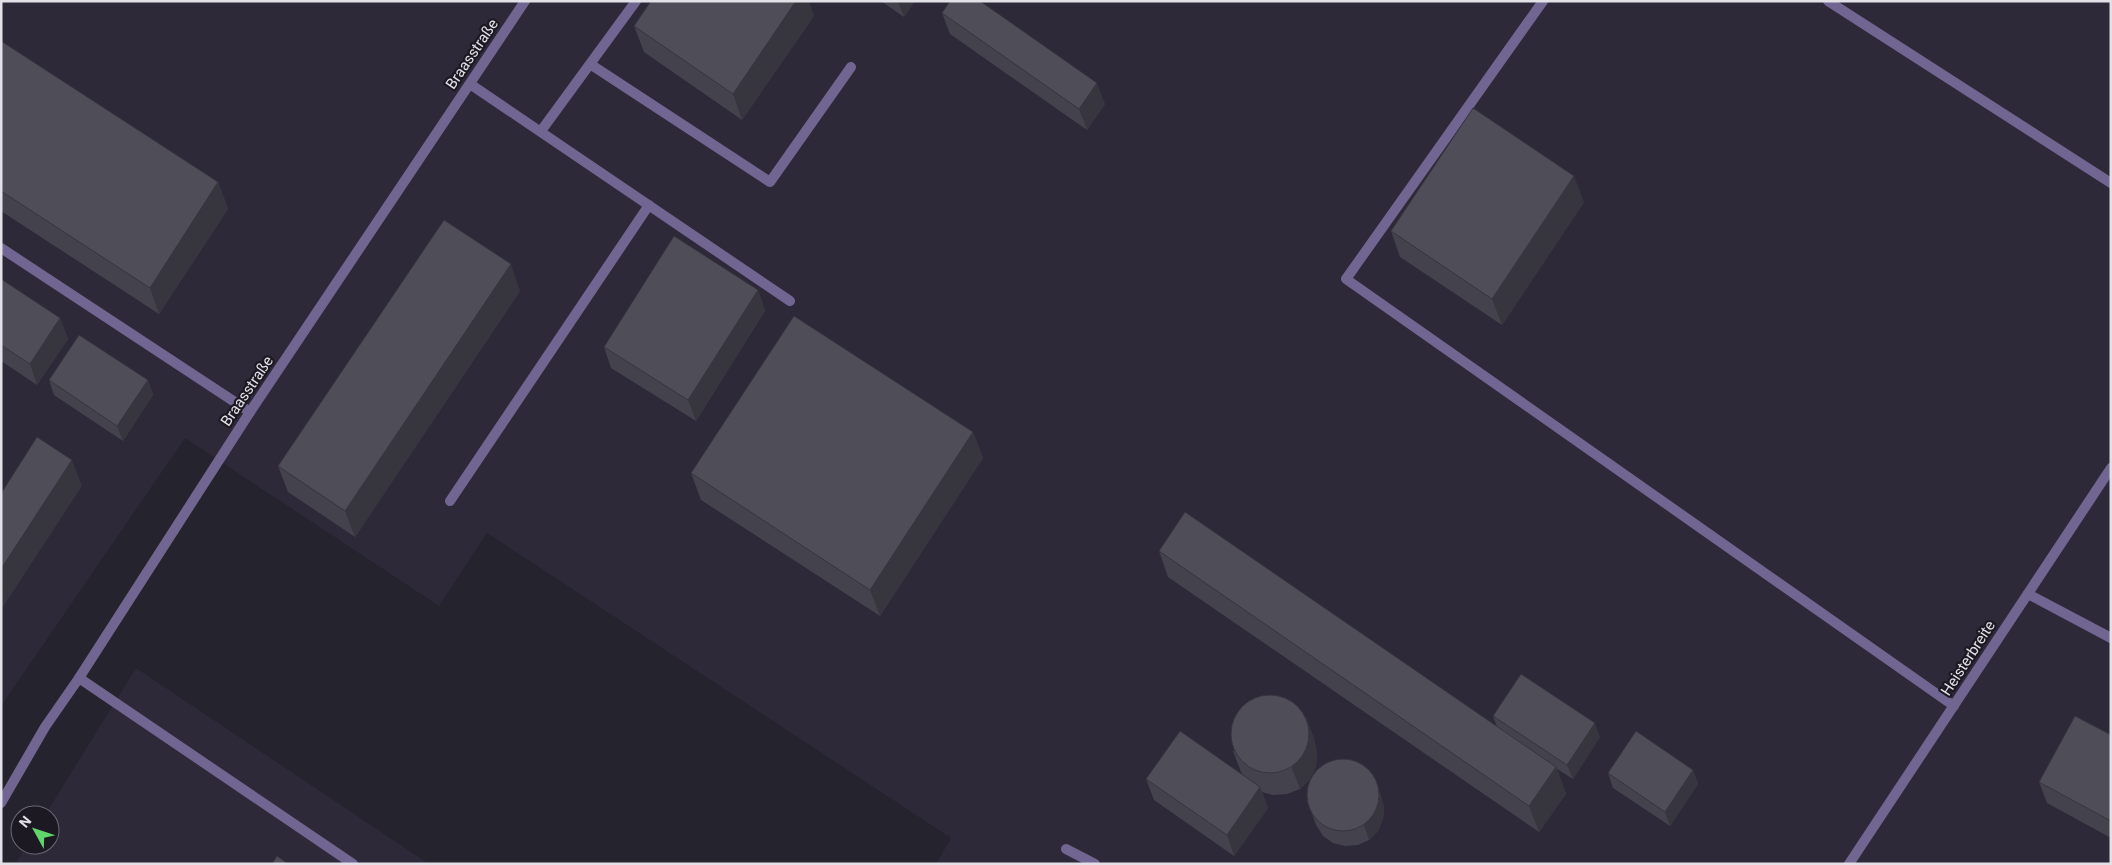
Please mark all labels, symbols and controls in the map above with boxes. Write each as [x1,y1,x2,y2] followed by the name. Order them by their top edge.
[442,15,502,92] street label: Braasstraße
[217,352,277,429] street label: Braasstraße
[1937,617,1999,699] street label: Heisterbreite
[10,805,60,855] north arrow
[16,813,34,831] text: N

